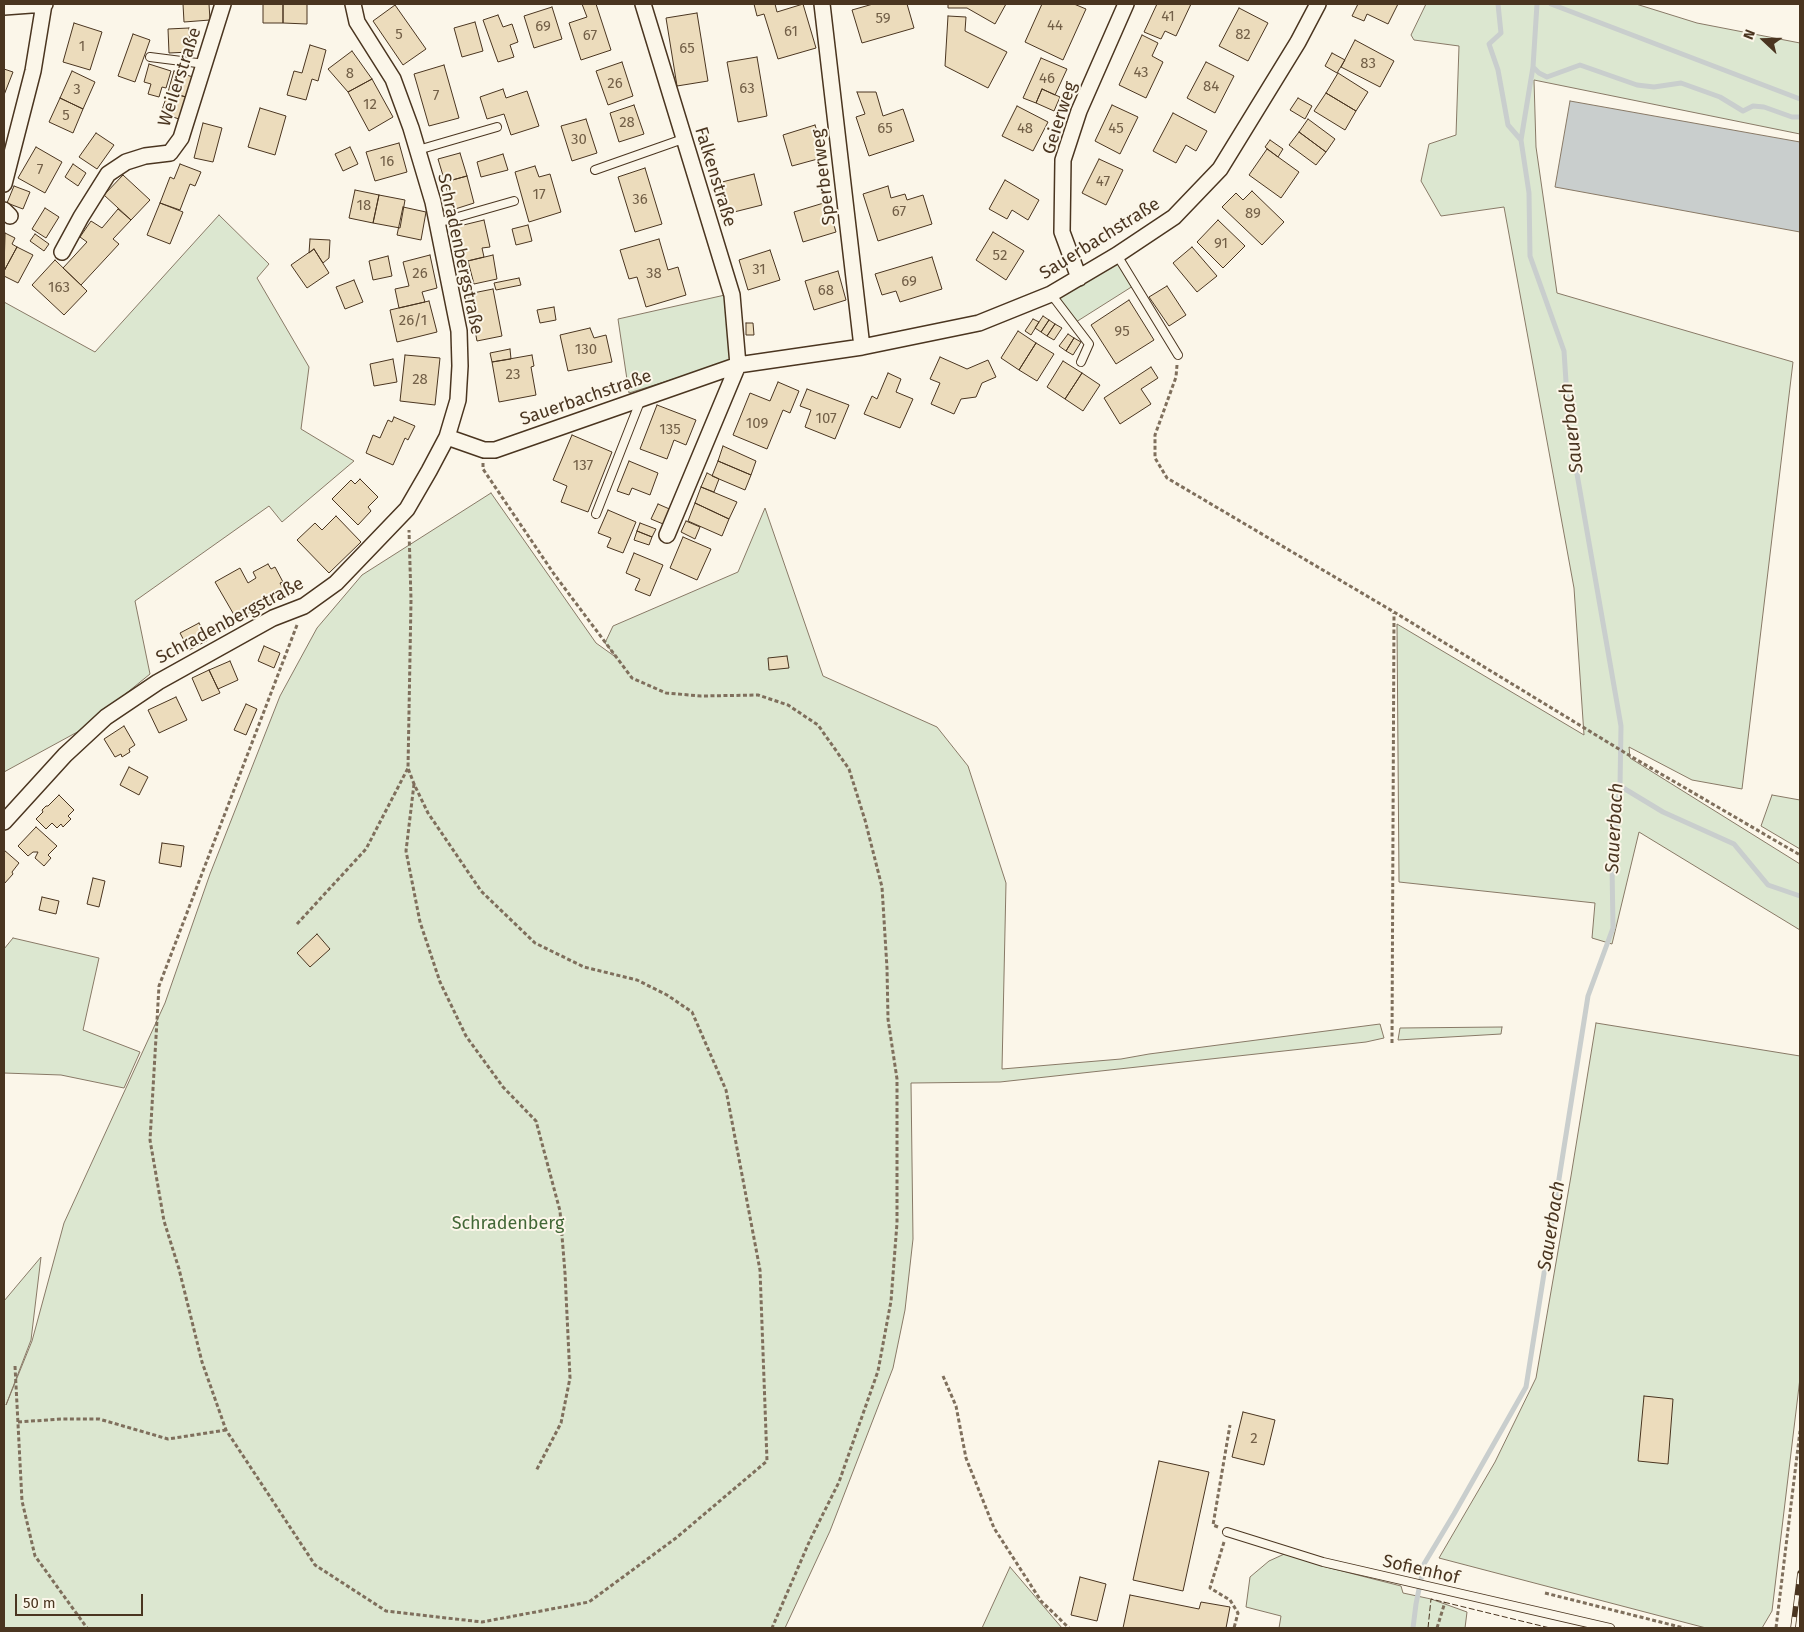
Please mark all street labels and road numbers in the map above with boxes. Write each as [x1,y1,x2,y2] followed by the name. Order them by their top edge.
[154,25,206,129] street label: Weilerstraße
[1038,79,1082,157] street label: Geierweg
[690,124,740,230] street label: Falkenstraße
[807,128,841,226] street label: Sperberweg
[432,171,488,337] street label: Schradenbergstraße
[1036,193,1164,285] street label: Sauerbachstraße
[517,365,655,431] street label: Sauerbachstraße
[152,573,308,669] street label: Schradenbergstraße
[1381,1551,1461,1589] street label: Sofienhof

